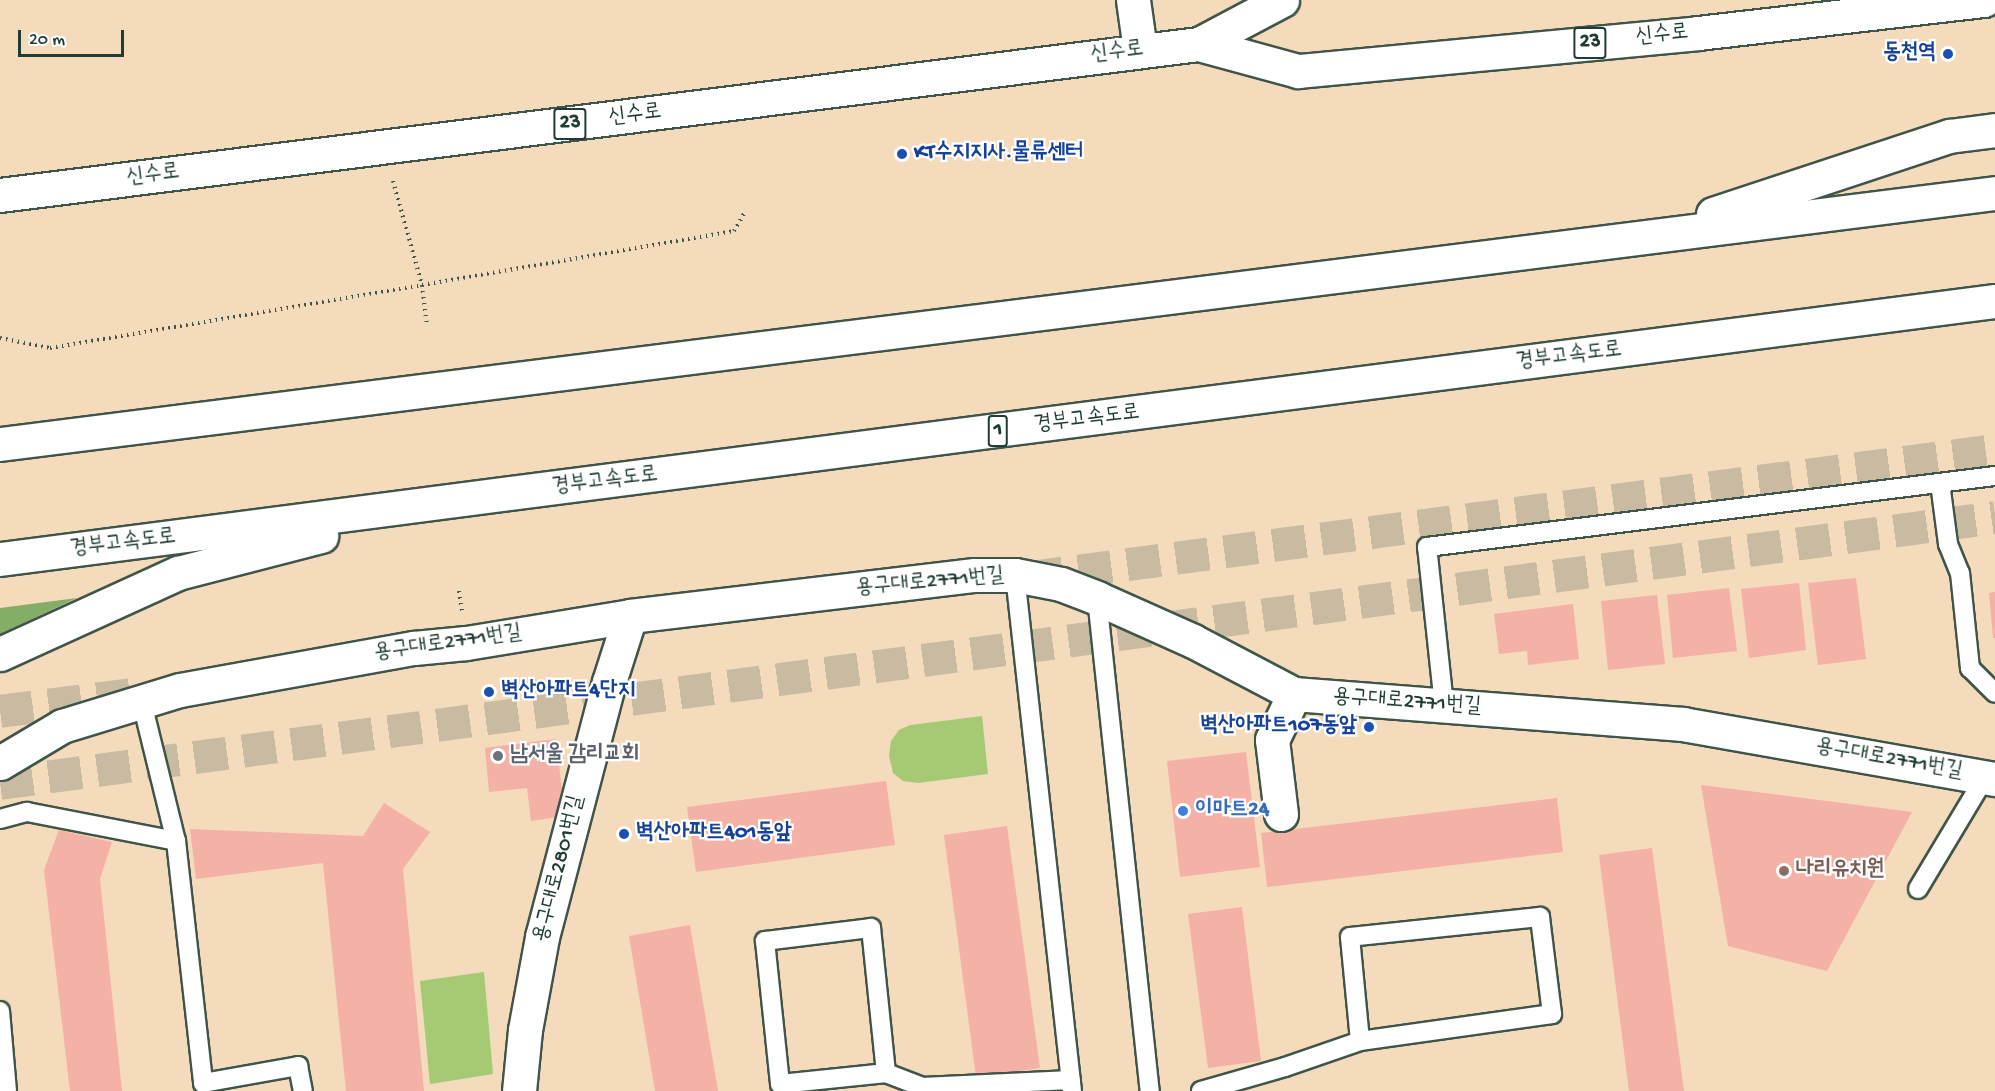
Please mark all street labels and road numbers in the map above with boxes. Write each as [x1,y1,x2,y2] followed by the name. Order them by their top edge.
[1634,20,1690,52] street label: 신수로
[1572,25,1608,61] road number: 23
[1089,37,1145,69] street label: 신수로
[607,100,663,132] street label: 신수로
[552,106,588,142] road number: 23
[125,160,181,192] street label: 신수로
[1515,337,1623,377] street label: 경부고속도로
[1033,400,1141,440] street label: 경부고속도로
[988,413,1008,449] road number: 1
[551,462,659,502] street label: 경부고속도로
[69,524,177,564] street label: 경부고속도로
[855,563,1005,603] street label: 용구대로2771번길
[373,621,523,667] street label: 용구대로2771번길
[1332,685,1482,721] street label: 용구대로2771번길
[1813,734,1965,786] street label: 용구대로2771번길
[529,793,591,945] street label: 용구대로2801번길

